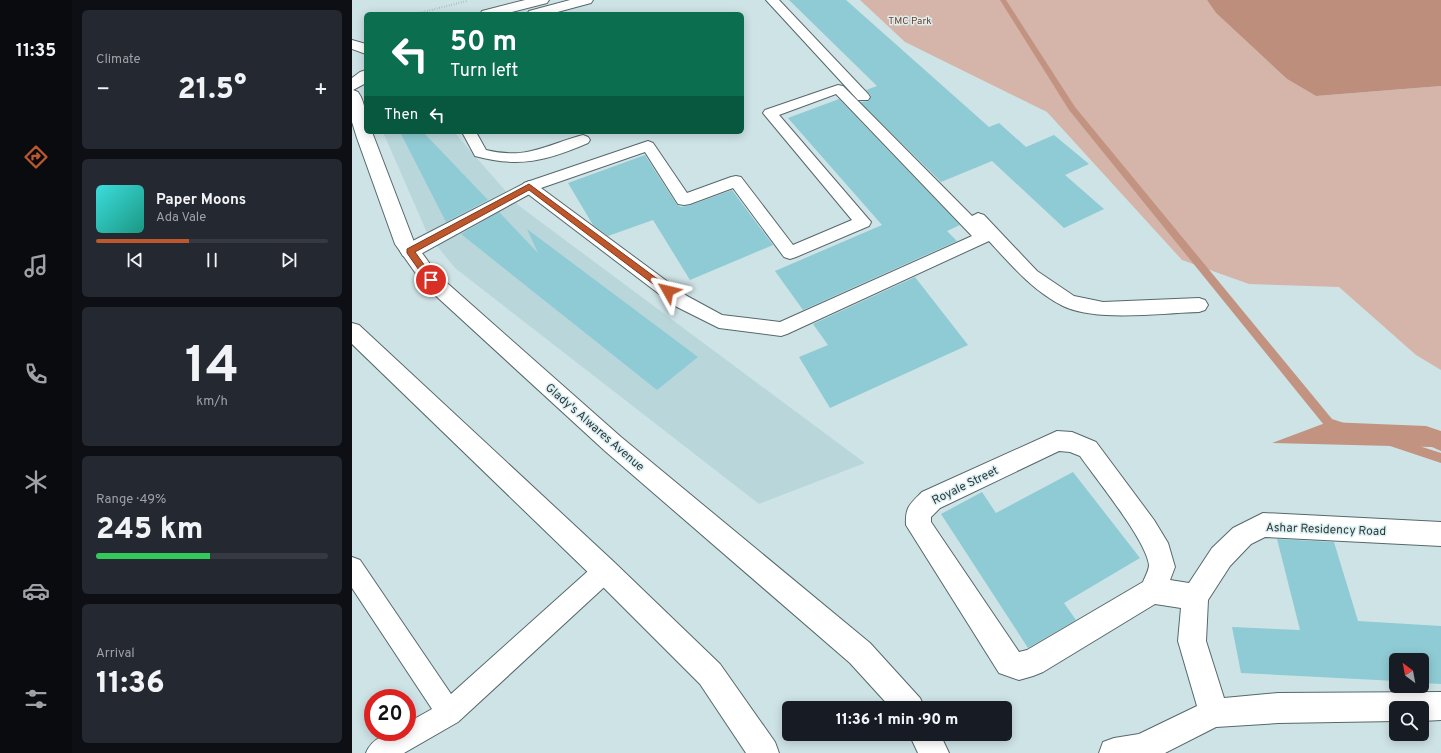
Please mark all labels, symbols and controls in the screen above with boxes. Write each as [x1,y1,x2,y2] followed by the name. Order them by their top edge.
[888,15,932,28] park label: TMC Park
[450,25,517,61] text: 50 m
[384,28,436,80] icon: left
[16,40,56,63] text: 11:35
[96,52,141,68] text: Climate
[450,60,518,83] text: Turn left
[177,72,247,109] text: 21.5°
[96,77,110,104] text: −
[314,77,328,104] text: +
[426,104,448,126] icon: left
[384,106,418,125] text: Then
[22,143,50,171] icon: directions
[156,191,246,210] text: Paper Moons
[156,210,206,226] text: Ada Vale
[124,249,146,271] icon: previous
[201,249,223,271] icon: pause
[278,249,300,271] icon: next
[22,252,50,280] icon: music
[414,263,448,297] pin
[420,269,442,291] icon: arrive
[647,270,689,312] position arrow
[185,335,239,401] text: 14
[22,360,50,388] icon: phone
[541,380,647,475] street label: Glady's Alwares Avenue
[196,394,228,410] text: km/h
[929,463,1001,509] street label: Royale Street
[22,468,50,496] icon: climate
[96,492,166,508] text: Range · 49%
[96,512,203,549] text: 245 km
[1265,520,1386,540] street label: Ashar Residency Road
[22,577,50,605] icon: car
[96,646,135,662] text: Arrival
[1389,653,1429,693] north arrow
[1389,653,1429,741] map controls
[96,666,165,703] text: 11:36
[22,685,50,713] icon: filters
[364,689,416,741] speed limit sign: 20
[1389,701,1429,741] button: search
[836,711,958,730] text: 11:36 · 1 min · 90 m

